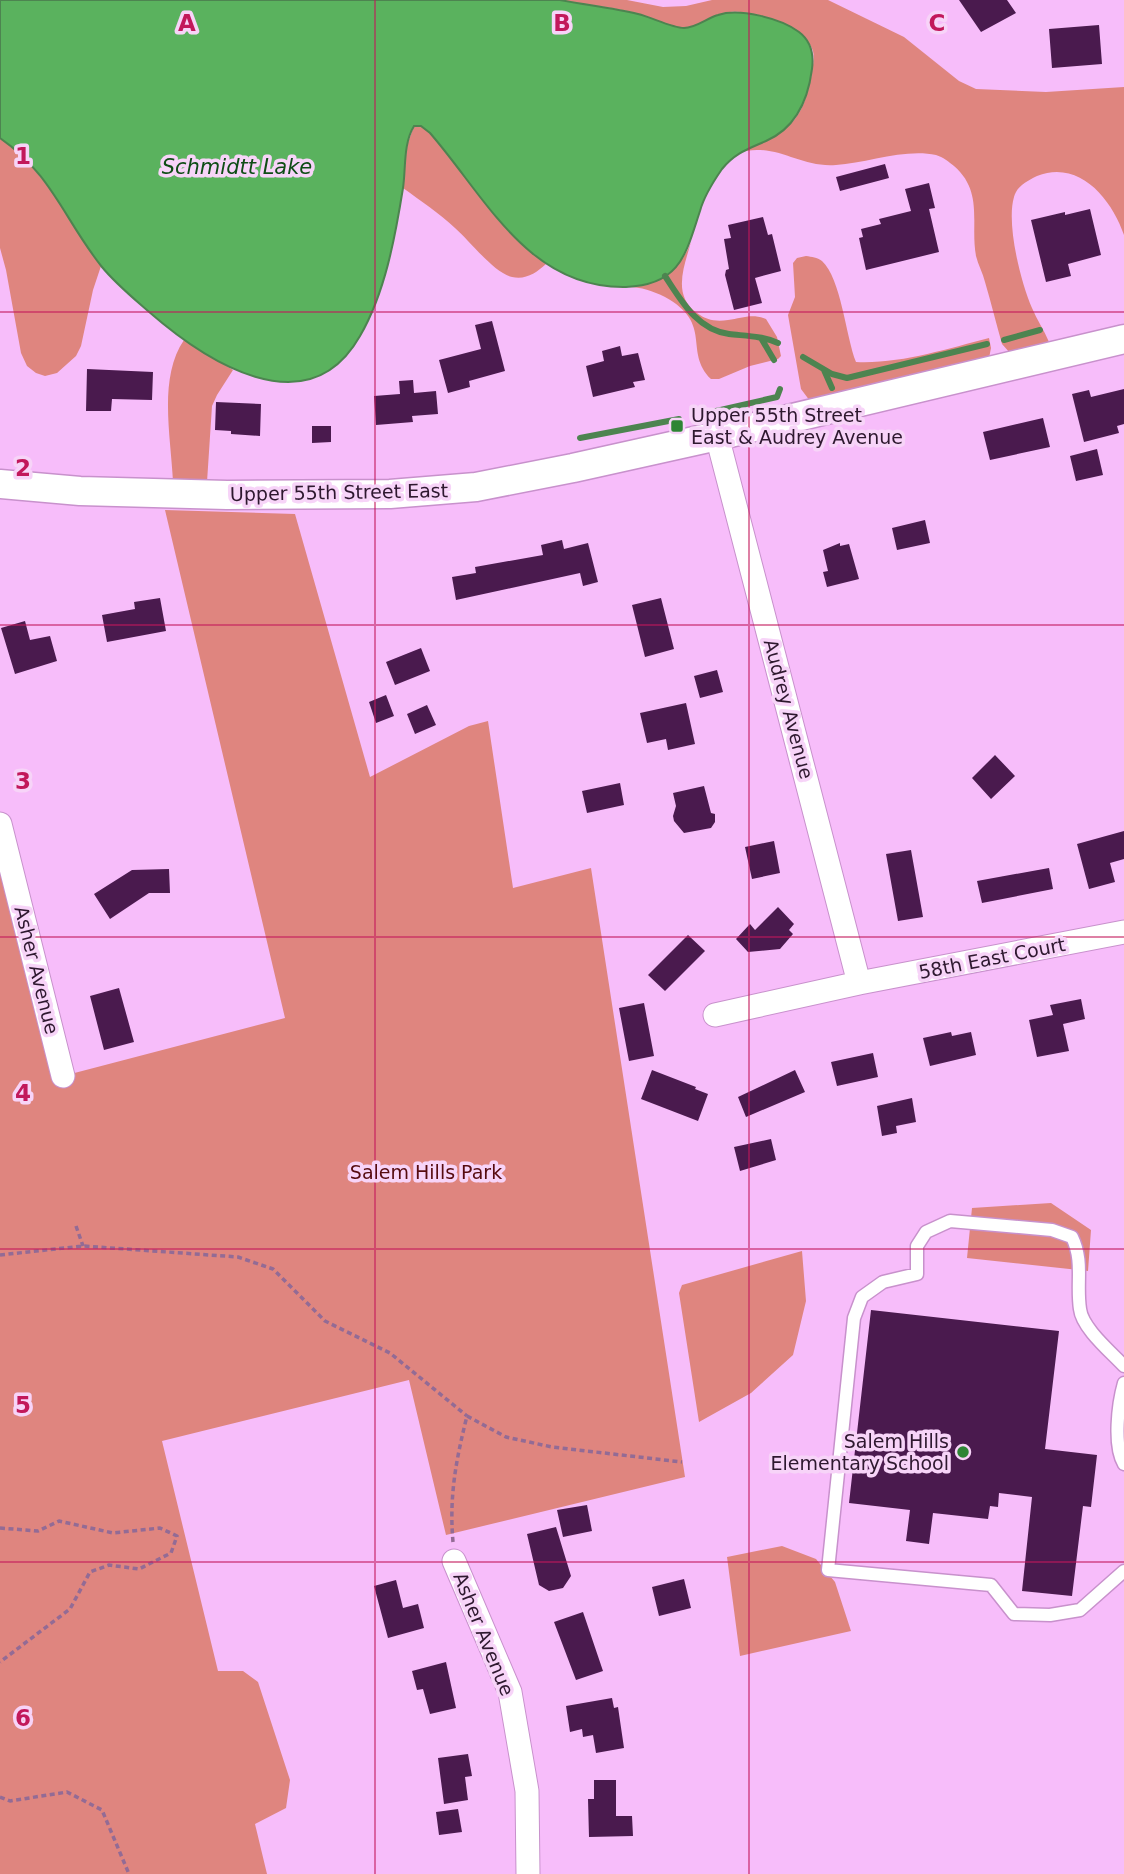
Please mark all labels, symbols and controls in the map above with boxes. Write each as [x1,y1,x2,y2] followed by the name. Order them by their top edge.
[178,10,196,36] text: A
[553,10,571,36] text: B
[929,10,945,36] text: C
[15,143,31,169] text: 1
[162,155,312,179] water label: Schmidtt Lake
[691,404,903,448] place label: Upper 55th Street East & Audrey Avenue
[669,418,685,434] marker: Upper 55th Street East & Audrey Avenue
[15,455,31,481] text: 2
[230,479,448,505] street label: Upper 55th Street East
[760,637,818,781] street label: Audrey Avenue
[15,768,31,794] text: 3
[10,904,64,1036] street label: Asher Avenue
[917,933,1067,983] street label: 58th East Court
[15,1080,31,1106] text: 4
[350,1161,502,1183] park label: Salem Hills Park
[15,1392,31,1418] text: 5
[771,1430,949,1474] place label: Salem Hills Elementary School
[955,1444,971,1460] marker: Salem Hills Elementary School
[449,1569,519,1699] street label: Asher Avenue
[15,1705,31,1731] text: 6

